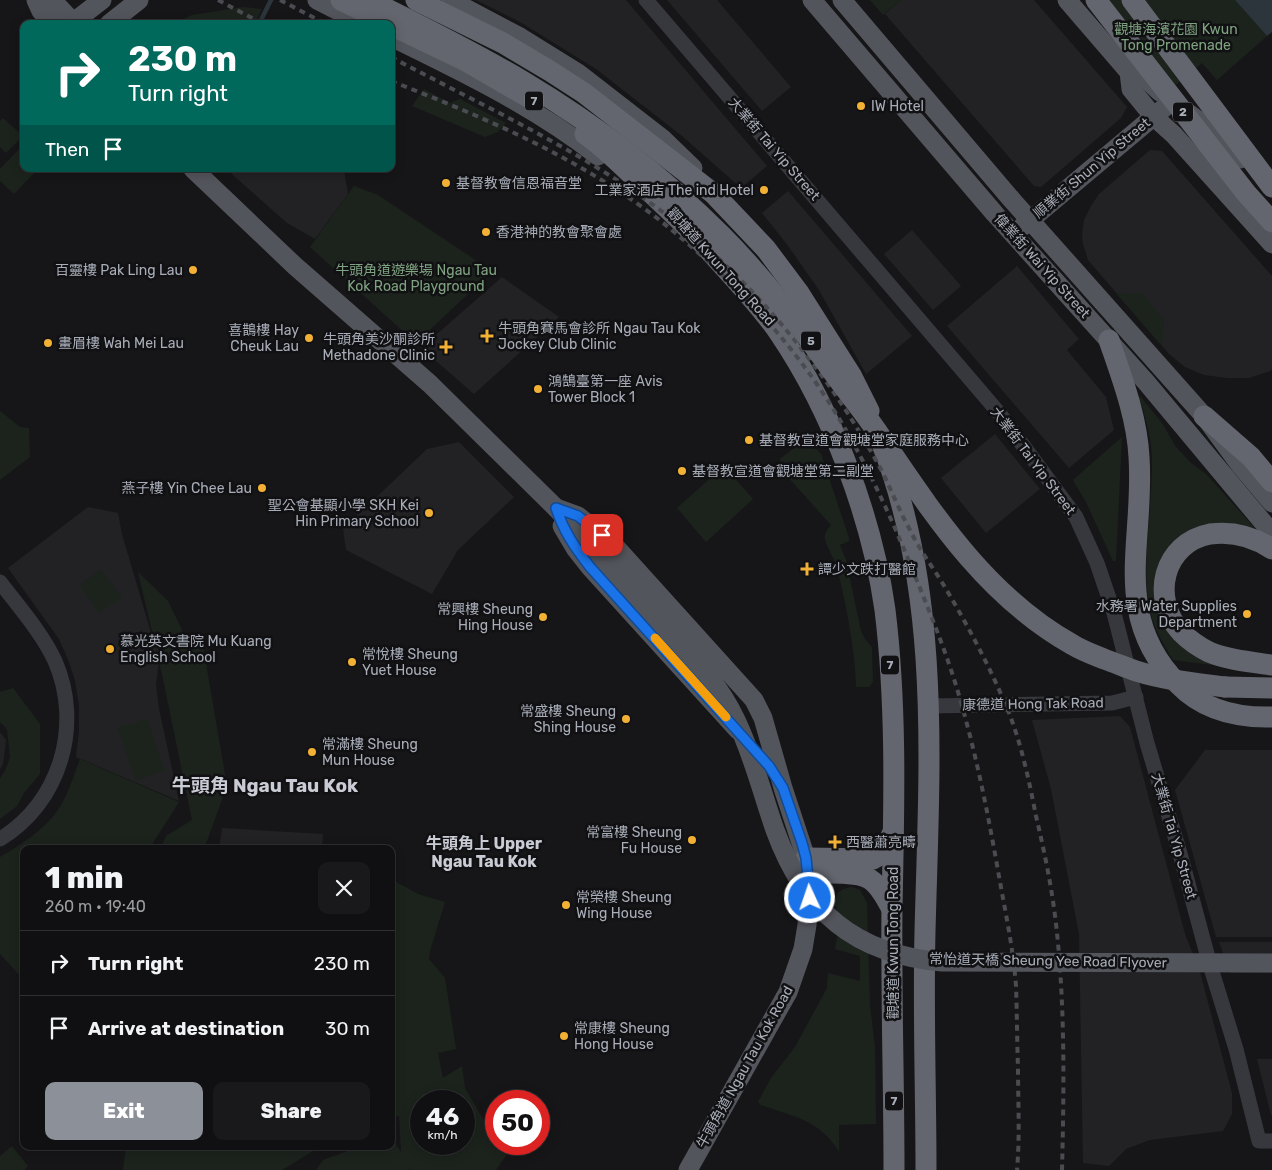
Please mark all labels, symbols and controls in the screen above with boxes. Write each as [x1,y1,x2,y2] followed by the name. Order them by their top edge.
[1114,21,1238,54] park label: 觀塘海濱花園 Kwun Tong Promenade
[128,38,237,80] text: 230 m
[45,40,110,105] icon: right
[128,80,228,107] text: Turn right
[525,92,543,110] road number: 7
[725,94,824,204] street label: 大業街 Tai Yip Street
[871,98,924,115] place label: IW Hotel
[855,100,867,112] marker: IW Hotel
[1173,102,1193,121] road number: 2
[1030,114,1154,222] street label: 順業街 Shun Yip Street
[99,135,127,163] icon: arrive
[45,138,89,161] text: Then
[456,175,582,192] place label: 基督教會信恩福音堂
[440,177,452,189] marker: 基督教會信恩福音堂
[595,182,754,199] place label: 工業家酒店 The ind Hotel
[758,184,770,196] marker: 工業家酒店 The ind Hotel
[664,205,778,329] street label: 觀塘道 Kwun Tong Road
[991,210,1094,322] street label: 偉業街 Wai Yip Street
[496,224,622,241] place label: 香港神的教會聚會處
[480,226,492,238] marker: 香港神的教會聚會處
[55,262,183,279] place label: 百靈樓 Pak Ling Lau
[335,262,497,295] park label: 牛頭角道遊樂場 Ngau Tau Kok Road Playground
[187,264,199,276] marker: 百靈樓 Pak Ling Lau
[498,320,701,353] place label: 牛頭角賽馬會診所 Ngau Tau Kok Jockey Club Clinic
[228,322,299,355] place label: 喜鵲樓 Hay Cheuk Lau
[480,329,494,343] marker: 牛頭角賽馬會診所 Ngau Tau Kok Jockey Club Clinic
[323,331,435,364] place label: 牛頭角美沙酮診所 Methadone Clinic
[303,332,315,344] marker: 喜鵲樓 Hay Cheuk Lau
[801,332,821,351] road number: 5
[58,335,184,352] place label: 畫眉樓 Wah Mei Lau
[42,337,54,349] marker: 畫眉樓 Wah Mei Lau
[439,340,453,354] marker: 牛頭角美沙酮診所 Methadone Clinic
[548,373,663,406] place label: 鴻鵠臺第一座 Avis Tower Block 1
[532,383,544,395] marker: 鴻鵠臺第一座 Avis Tower Block 1
[987,404,1079,519] street label: 大業街 Tai Yip Street
[759,432,969,449] place label: 基督教宣道會觀塘堂家庭服務中心
[743,434,755,446] marker: 基督教宣道會觀塘堂家庭服務中心
[692,463,874,480] place label: 基督教宣道會觀塘堂第二副堂
[676,465,688,477] marker: 基督教宣道會觀塘堂第二副堂
[121,480,252,497] place label: 燕子樓 Yin Chee Lau
[256,482,268,494] marker: 燕子樓 Yin Chee Lau
[268,497,419,530] place label: 聖公會基顯小學 SKH Kei Hin Primary School
[423,507,435,519] marker: 聖公會基顯小學 SKH Kei Hin Primary School
[581,514,623,556] pin
[588,521,616,549] icon: arrive
[818,561,916,578] place label: 譚少文跌打醫館
[800,562,814,576] marker: 譚少文跌打醫館
[1096,598,1238,631] place label: 水務署 Water Supplies Department
[437,601,533,634] place label: 常興樓 Sheung Hing House
[1241,608,1253,620] marker: 水務署 Water Supplies Department
[537,611,549,623] marker: 常興樓 Sheung Hing House
[120,633,272,666] place label: 慕光英文書院 Mu Kuang English School
[104,643,116,655] marker: 慕光英文書院 Mu Kuang English School
[362,646,458,679] place label: 常悅樓 Sheung Yuet House
[346,656,358,668] marker: 常悅樓 Sheung Yuet House
[881,656,899,674] road number: 7
[962,694,1104,714] street label: 康德道 Hong Tak Road
[520,703,616,736] place label: 常盛樓 Sheung Shing House
[620,713,632,725] marker: 常盛樓 Sheung Shing House
[322,736,418,769] place label: 常滿樓 Sheung Mun House
[306,746,318,758] marker: 常滿樓 Sheung Mun House
[1148,771,1200,902] street label: 大業街 Tai Yip Street
[172,774,358,797] district label: 牛頭角 Ngau Tau Kok
[586,824,682,857] place label: 常富樓 Sheung Fu House
[426,834,543,871] district label: 牛頭角上 Upper Ngau Tau Kok
[686,834,698,846] marker: 常富樓 Sheung Fu House
[846,834,916,851] place label: 西醫蕭亮疇
[828,835,842,849] marker: 西醫蕭亮疇
[45,860,123,896] text: 1 min
[318,862,370,914] button: close
[885,867,902,1019] street label: 觀塘道 Kwun Tong Road
[783,871,835,923] position arrow
[576,889,672,922] place label: 常榮樓 Sheung Wing House
[45,897,146,916] text: 260 m · 19:40
[560,899,572,911] marker: 常榮樓 Sheung Wing House
[45,949,73,977] icon: right
[929,950,1168,972] street label: 常怡道天橋 Sheung Yee Road Flyover
[88,952,183,975] text: Turn right
[314,952,370,975] text: 230 m
[693,983,797,1151] street label: 牛頭角道 Ngau Tau Kok Road
[45,1014,73,1042] icon: arrive
[88,1017,284,1040] text: Arrive at destination
[325,1017,370,1040] text: 30 m
[574,1020,670,1053] place label: 常康樓 Sheung Hong House
[558,1030,570,1042] marker: 常康樓 Sheung Hong House
[45,1082,203,1140] button: Exit
[213,1082,370,1140] button: Share
[485,1090,550,1155] speed limit sign: 50
[885,1092,903,1110] road number: 7
[426,1102,459,1131] text: 46
[428,1128,457,1142] text: km/h

